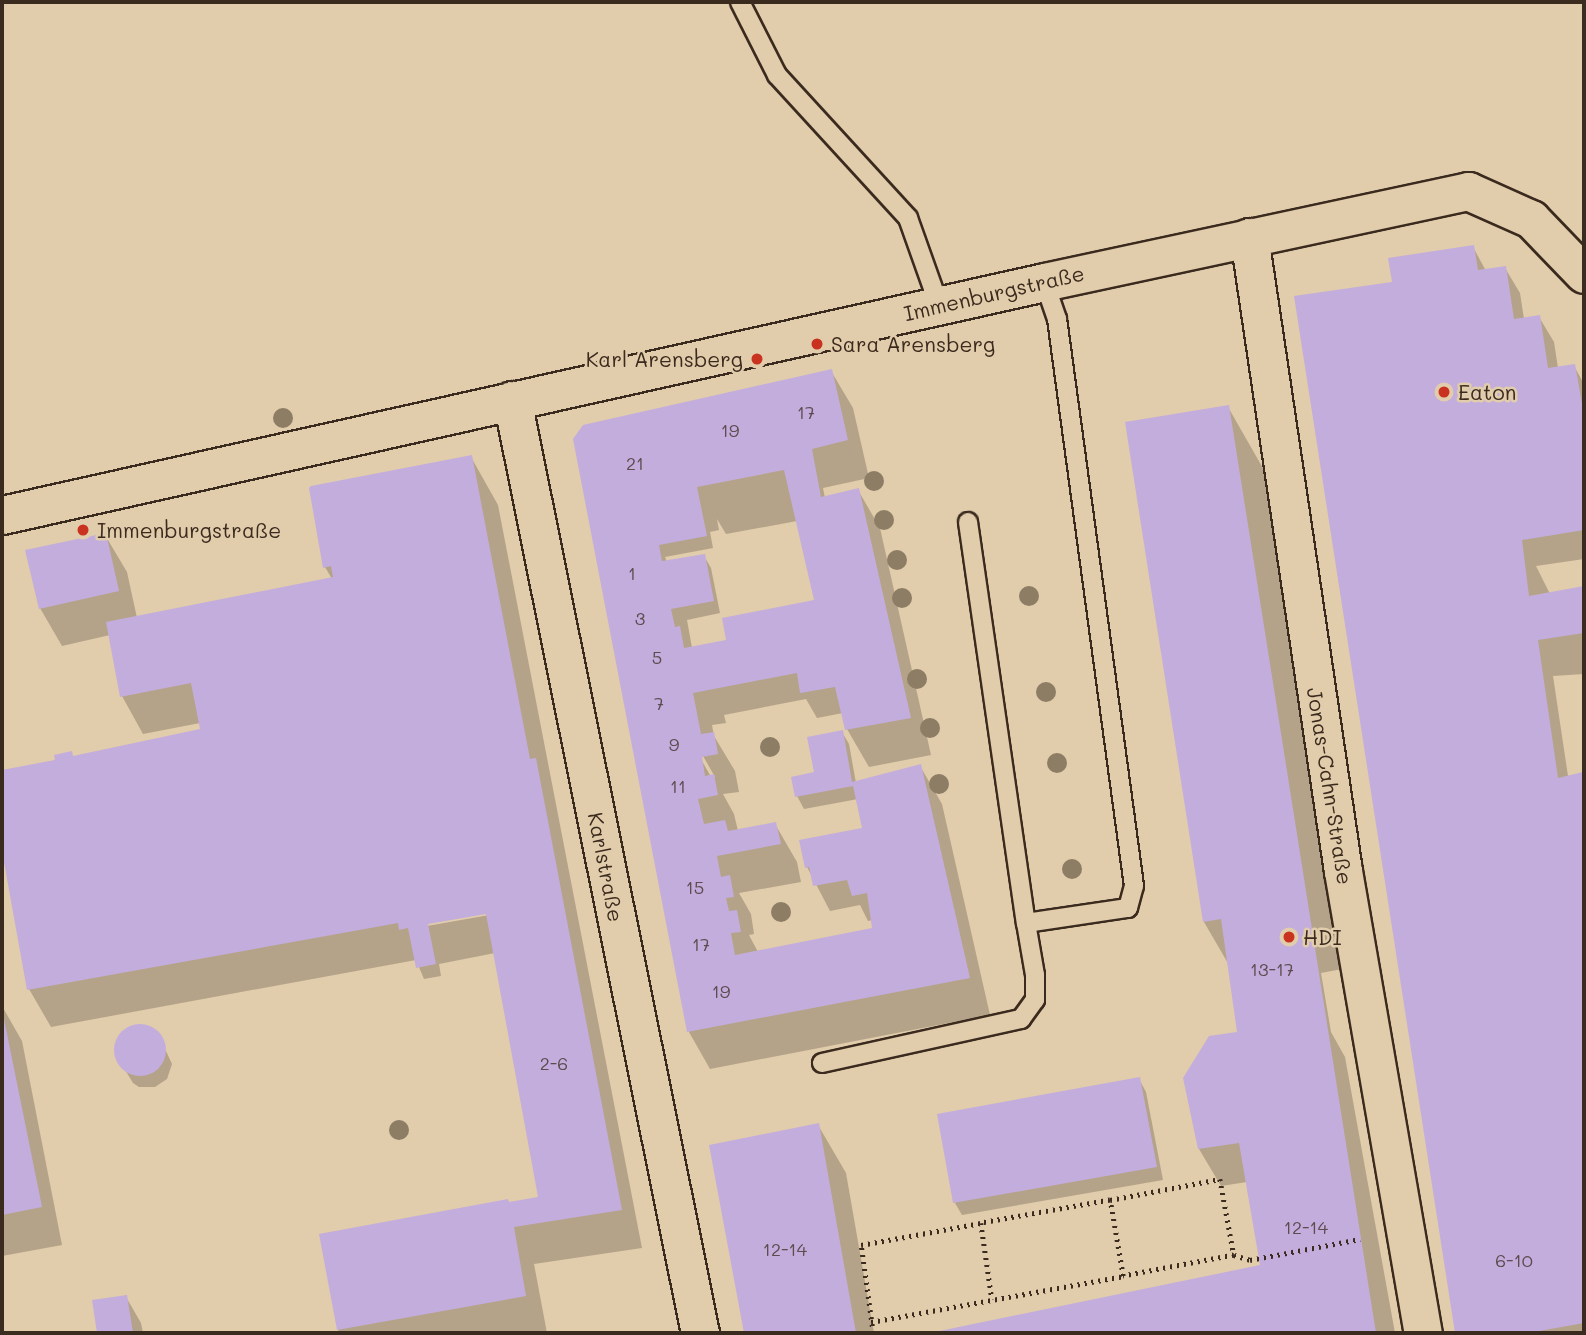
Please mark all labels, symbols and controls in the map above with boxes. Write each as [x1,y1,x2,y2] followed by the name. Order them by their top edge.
[901,260,1087,326] street label: Immenburgstraße
[831,331,995,357] place label: Sara Arensberg
[809,336,825,352] marker: Sara Arensberg
[586,346,743,372] place label: Karl Arensberg
[749,351,765,367] marker: Karl Arensberg
[1458,379,1516,405] place label: Eaton
[1436,384,1452,400] marker: Eaton
[797,401,815,423] house number: 17
[721,419,739,441] house number: 19
[626,452,644,474] house number: 21
[97,517,281,543] place label: Immenburgstraße
[75,522,91,538] marker: Immenburgstraße
[628,562,636,584] house number: 1
[635,607,645,629] house number: 3
[652,646,662,668] house number: 5
[1302,686,1358,886] street label: Jonas-Cahn-Straße
[654,692,664,714] house number: 7
[669,733,679,755] house number: 9
[670,775,686,797] house number: 11
[583,810,629,924] street label: Karlstraße
[686,876,704,898] house number: 15
[1303,924,1342,950] place label: HDI
[1281,929,1297,945] marker: HDI
[692,933,710,955] house number: 17
[1250,958,1294,980] house number: 13-17
[712,980,730,1002] house number: 19
[540,1052,568,1074] house number: 2-6
[1284,1216,1328,1238] house number: 12-14
[763,1238,807,1260] house number: 12-14
[1495,1249,1533,1271] house number: 6-10

